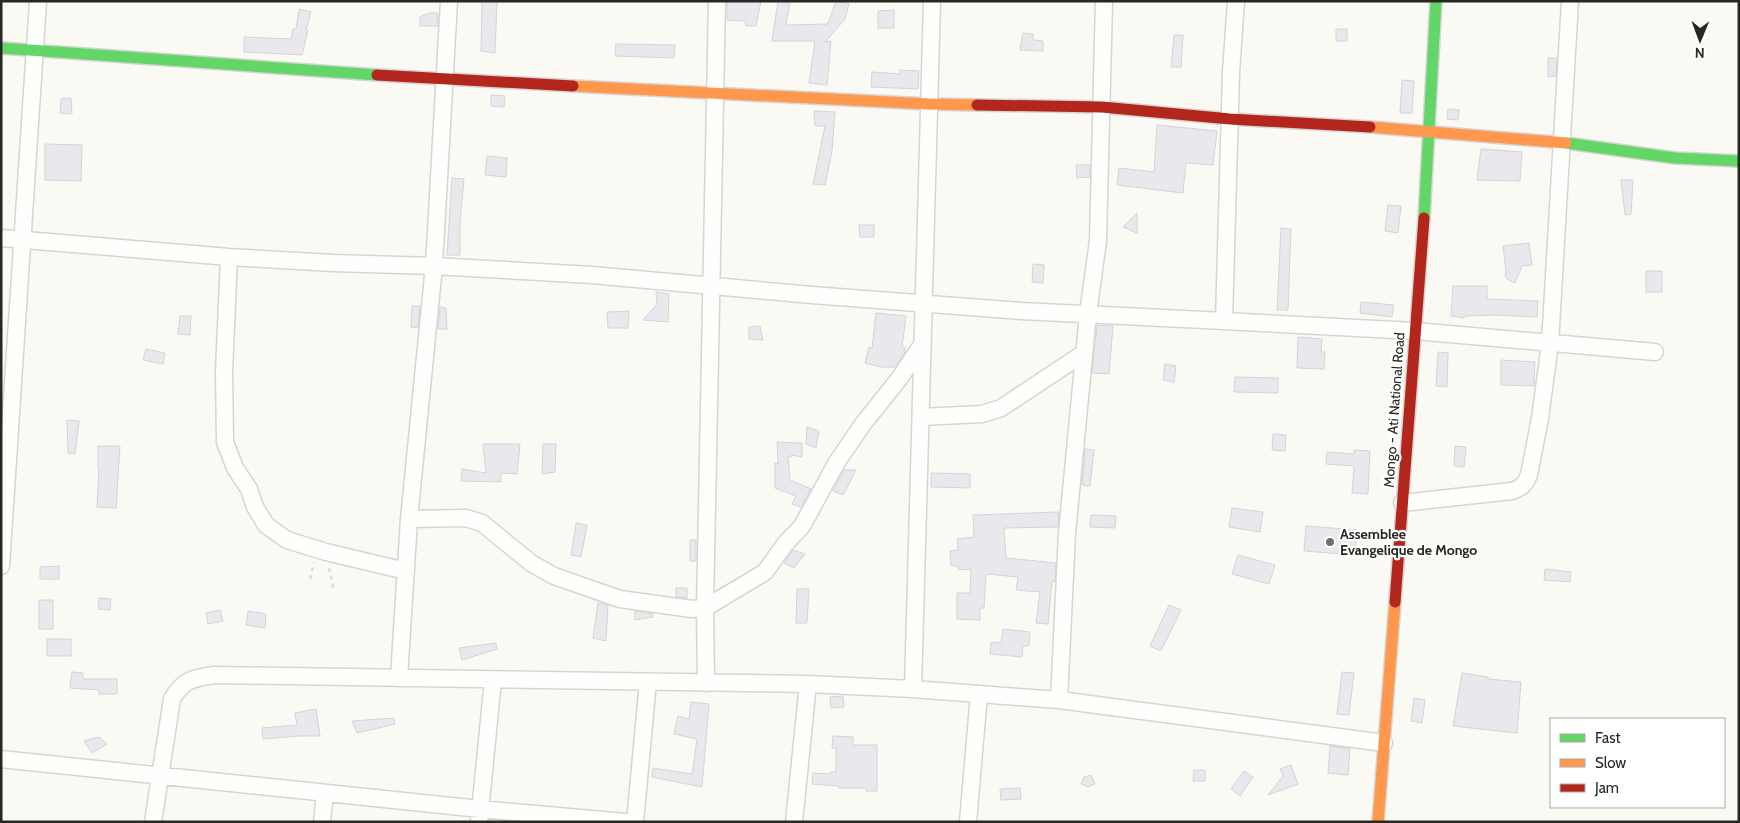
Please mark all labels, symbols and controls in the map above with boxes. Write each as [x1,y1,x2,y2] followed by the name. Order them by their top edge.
[1675,15,1725,65] north arrow
[1695,44,1705,62] text: N
[1380,332,1408,488] street label: Mongo - Ati National Road
[1340,525,1477,559] place label: Assemblee Evangelique de Mongo
[1324,536,1336,548] marker: Assemblee Evangelique de Mongo
[1550,718,1725,808] legend
[1595,729,1620,747] text: Fast
[1595,754,1626,772] text: Slow
[1594,779,1619,797] text: Jam

